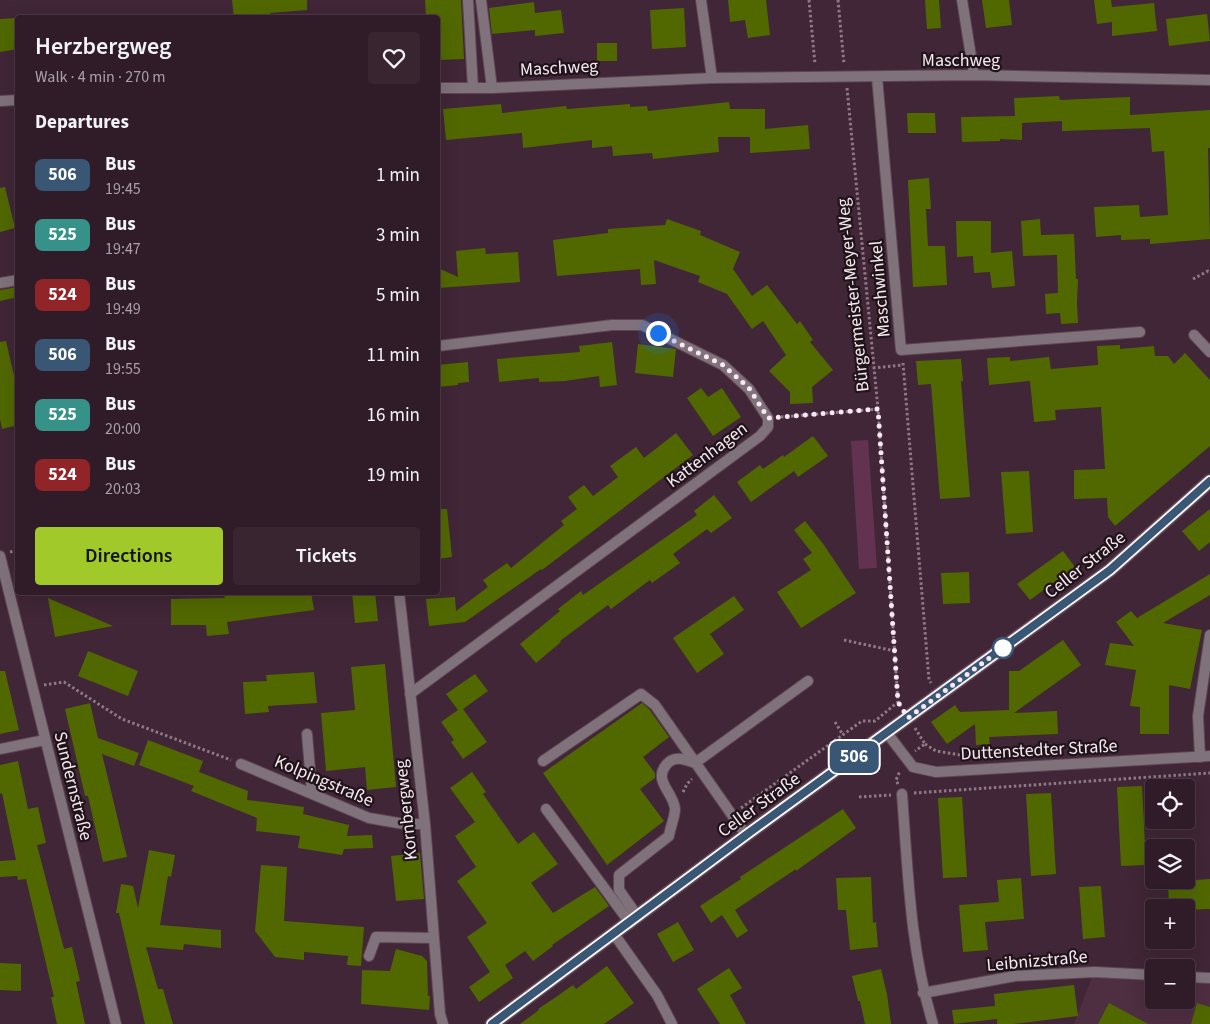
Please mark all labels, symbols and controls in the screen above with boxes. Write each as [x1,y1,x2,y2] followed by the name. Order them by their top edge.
[35,29,171,64] text: Herzbergweg
[368,32,420,84] button: heart
[922,48,1000,73] street label: Maschweg
[519,53,599,83] street label: Maschweg
[35,66,166,88] text: Walk · 4 min · 270 m
[35,109,129,136] text: Departures
[105,151,136,178] text: Bus
[48,162,77,187] text: 506
[376,162,420,189] text: 1 min
[105,178,141,200] text: 19:45
[830,197,876,393] street label: Bürgermeister-Meyer-Weg
[105,211,136,238] text: Bus
[48,222,77,247] text: 525
[376,222,420,249] text: 3 min
[105,238,141,260] text: 19:47
[863,240,897,338] street label: Maschwinkel
[105,271,136,298] text: Bus
[48,282,77,307] text: 524
[376,282,420,309] text: 5 min
[105,298,141,320] text: 19:49
[646,321,671,346] your location
[105,331,136,358] text: Bus
[48,342,77,367] text: 506
[366,342,420,369] text: 11 min
[105,358,141,380] text: 19:55
[105,391,136,418] text: Bus
[48,402,77,427] text: 525
[366,402,420,429] text: 16 min
[661,416,753,494] street label: Kattenhagen
[105,418,141,440] text: 20:00
[105,451,136,478] text: Bus
[48,462,77,487] text: 524
[366,462,420,489] text: 19 min
[105,478,141,500] text: 20:03
[1039,525,1131,605] street label: Celler Straße
[35,527,223,585] button: Directions
[233,527,420,585] button: Tickets
[992,637,1014,659] unlabelled marker
[47,729,99,843] street label: Sundernstraße
[960,733,1118,767] street label: Duttenstedter Straße
[825,741,883,773] line badge: 506
[840,744,868,769] text: 506
[271,749,377,813] street label: Kolpingstraße
[388,759,424,861] street label: Kornbergweg
[713,766,805,844] street label: Celler Straße
[1145,779,1195,1009] map controls
[1145,779,1195,829] button: locate
[1145,839,1195,889] button: layers
[1145,899,1195,949] button: +
[985,944,1089,978] street label: Leibnizstraße
[1145,959,1195,1009] button: −

